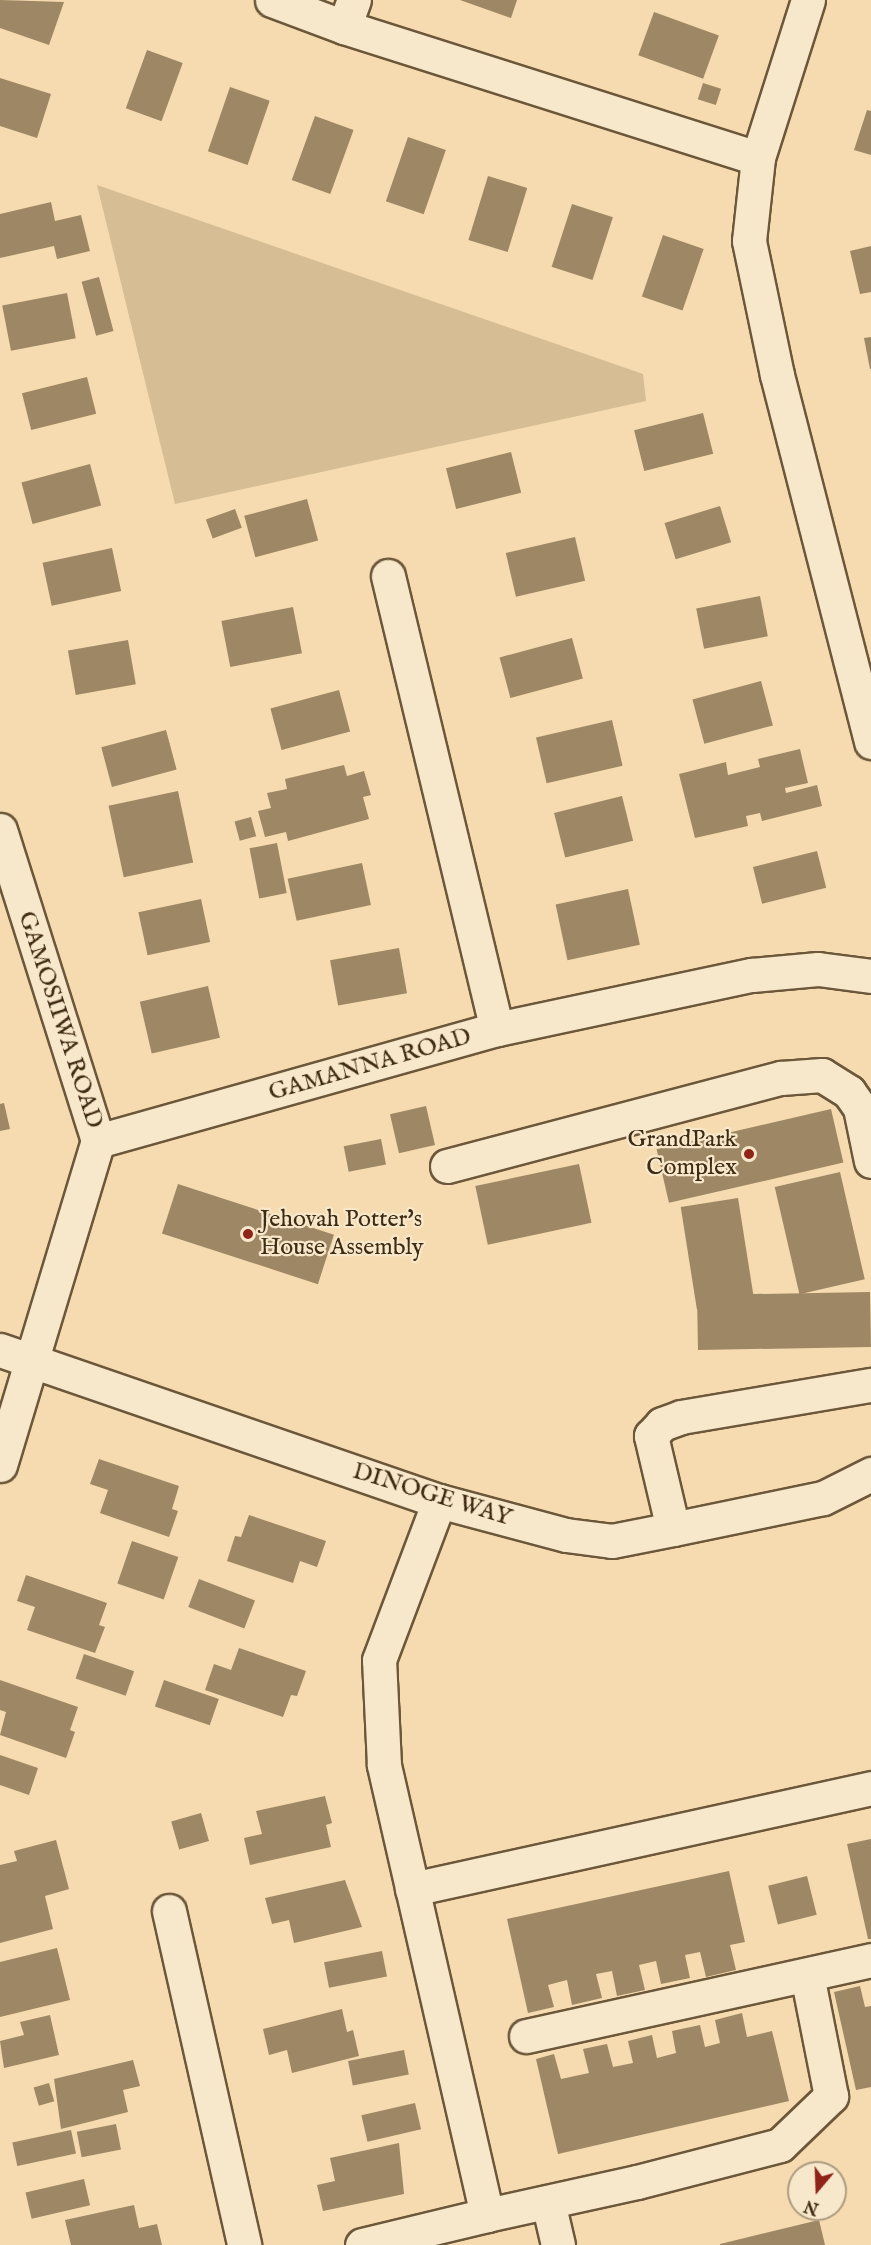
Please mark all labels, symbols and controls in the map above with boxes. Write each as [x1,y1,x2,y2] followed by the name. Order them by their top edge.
[11,908,109,1132] street label: GAMOSIIWA ROAD
[266,1022,474,1108] street label: GAMANNA ROAD
[628,1126,737,1182] place label: GrandPark Complex
[742,1147,756,1161] marker: GrandPark Complex
[260,1206,424,1262] place label: Jehovah Potter's House Assembly
[241,1227,255,1241] marker: Jehovah Potter's House Assembly
[349,1457,515,1533] street label: DINOGE WAY
[787,2161,847,2221] north arrow
[802,2194,822,2218] text: N

